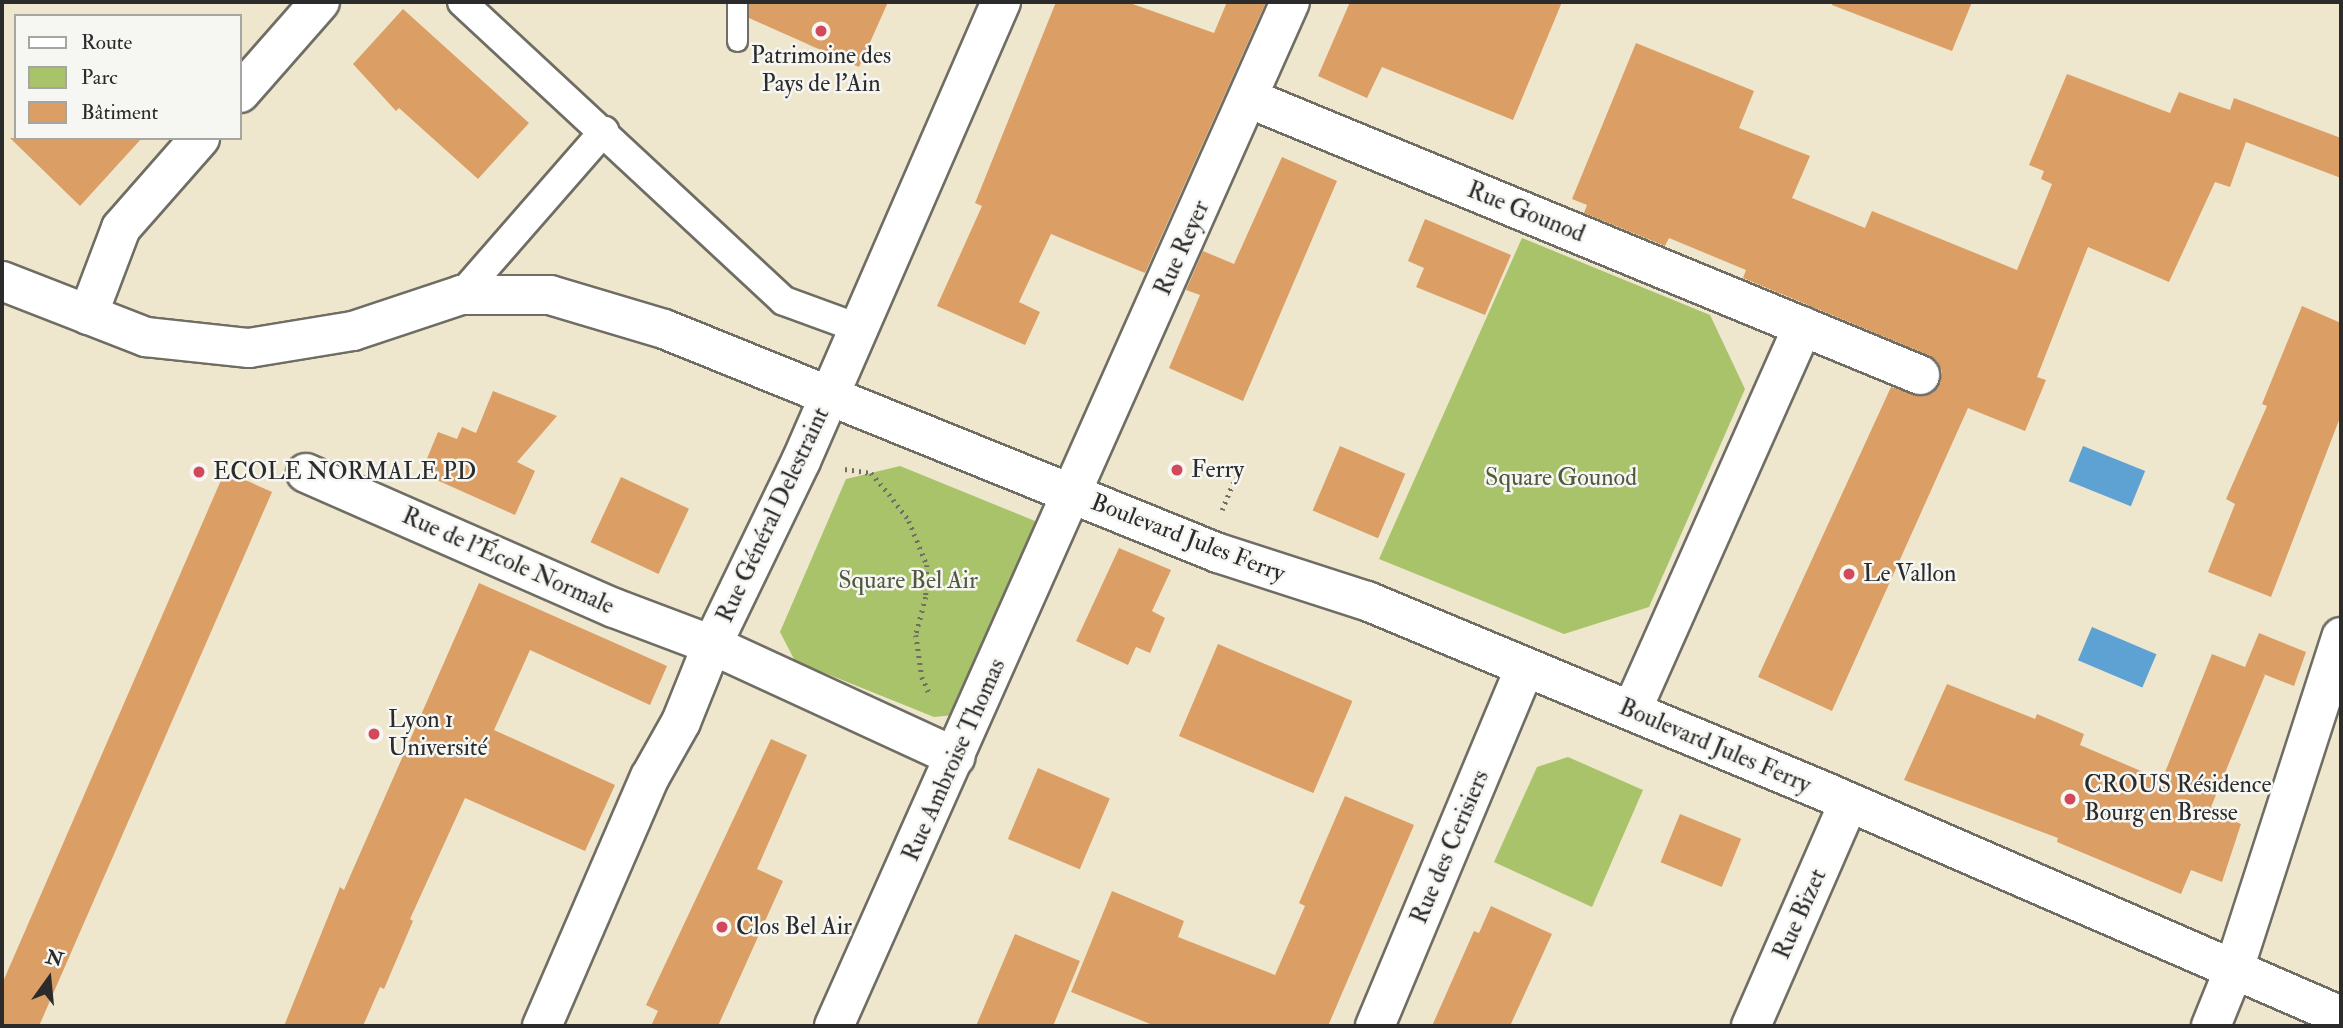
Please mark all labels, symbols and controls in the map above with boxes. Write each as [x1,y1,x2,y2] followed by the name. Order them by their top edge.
[14,14,242,140] legend
[813,23,829,39] marker: Patrimoine des Pays de l'Ain
[81,29,132,56] text: Route
[751,42,891,98] place label: Patrimoine des Pays de l'Ain
[81,64,118,91] text: Parc
[81,99,158,126] text: Bâtiment
[1463,175,1589,249] street label: Rue Gounod
[1148,196,1216,300] street label: Rue Reyer
[711,403,835,627] street label: Rue Général Delestraint
[1191,456,1244,484] place label: Ferry
[213,458,476,486] place label: ECOLE NORMALE PD
[1169,462,1185,478] marker: Ferry
[191,464,207,480] marker: ECOLE NORMALE PD
[1485,464,1637,492] park label: Square Gounod
[1087,488,1289,588] street label: Boulevard Jules Ferry
[398,501,618,621] street label: Rue de l'École Normale
[1863,560,1956,588] place label: Le Vallon
[1841,566,1857,582] marker: Le Vallon
[838,567,978,595] park label: Square Bel Air
[896,654,1012,866] street label: Rue Ambroise Thomas
[1615,693,1815,799] street label: Boulevard Jules Ferry
[388,706,488,762] place label: Lyon 1 Université
[366,726,382,742] marker: Lyon 1 Université
[1405,766,1495,928] street label: Rue des Cerisiers
[2084,771,2272,827] place label: CROUS Résidence Bourg en Bresse
[2062,791,2078,807] marker: CROUS Résidence Bourg en Bresse
[1767,864,1833,964] street label: Rue Bizet
[736,913,852,941] place label: Clos Bel Air
[714,919,730,935] marker: Clos Bel Air
[14,944,84,1014] north arrow
[43,945,66,973] text: N

